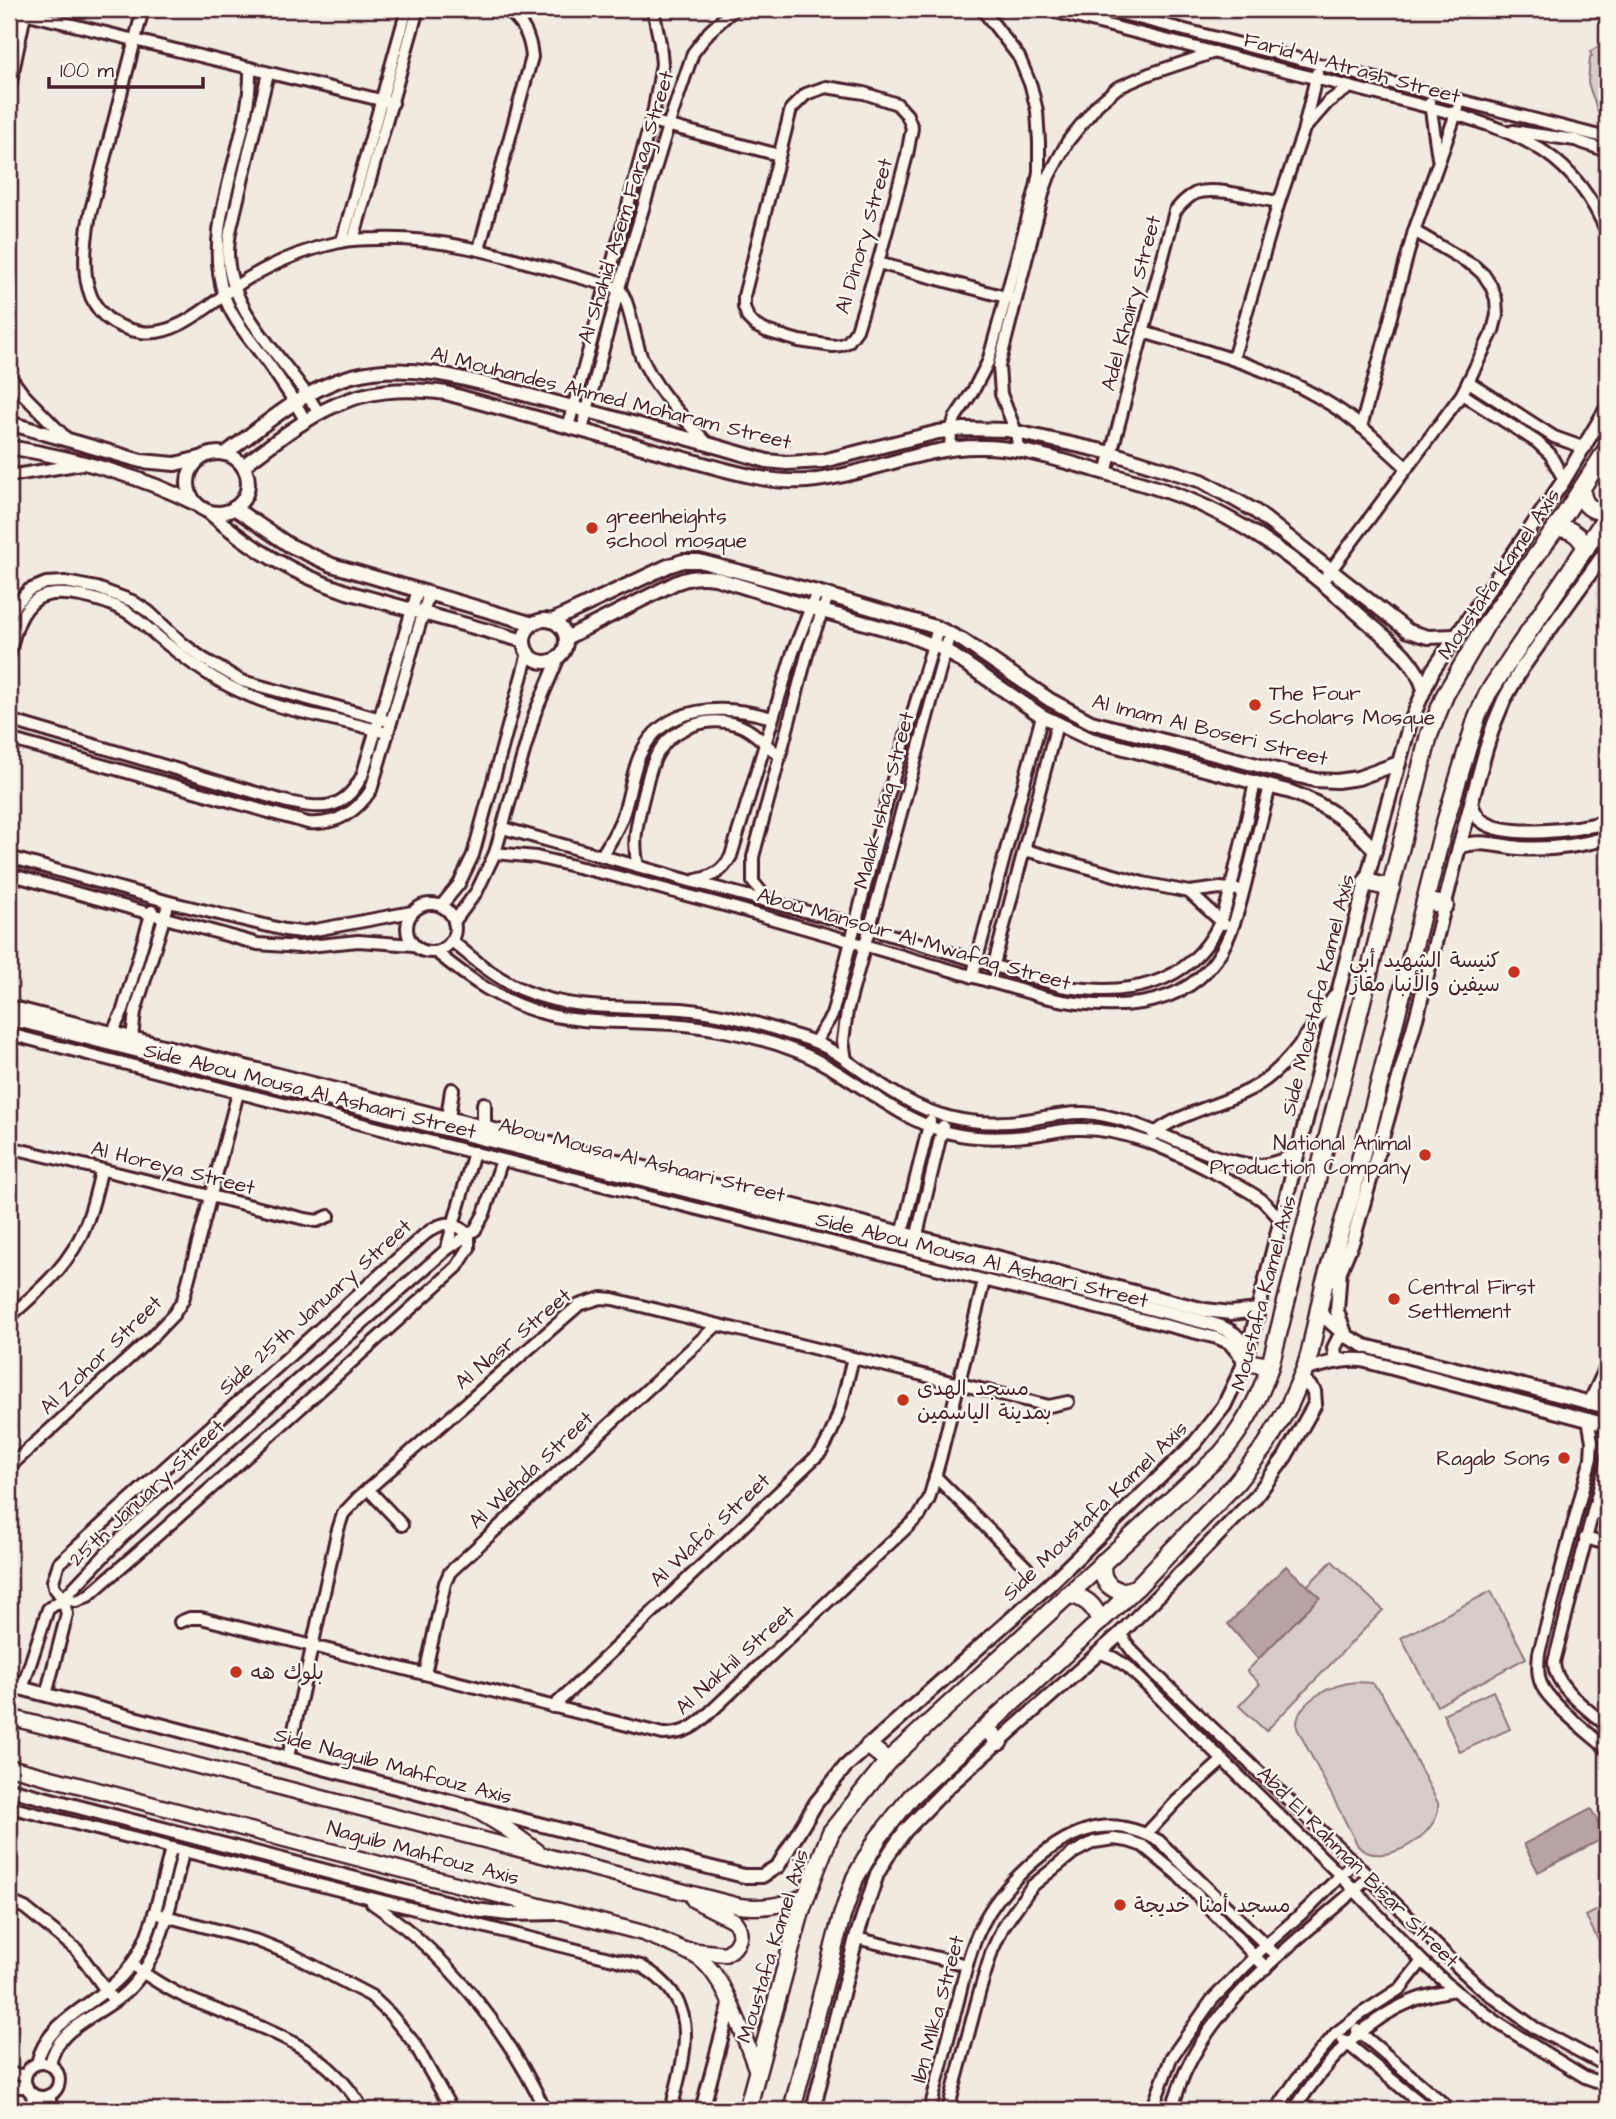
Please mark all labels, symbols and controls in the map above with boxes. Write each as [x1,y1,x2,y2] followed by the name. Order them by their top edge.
[1241,25,1464,111] street label: Farid Al Atrash Street
[49,46,203,90] scale bar
[60,56,115,85] text: 100 m
[571,66,683,348] street label: Al Shahid Asem Farag Street
[828,154,902,318] street label: Al Dinory Street
[1094,212,1170,394] street label: Adel Khairy Street
[428,339,795,457] street label: Al Mouhandes Ahmed Moharam Street
[1431,483,1567,665] street label: Moustafa Kamel Axis
[606,502,747,555] place label: greenheights school mosque
[584,520,600,536] marker: greenheights school mosque
[1269,679,1435,732] place label: The Four Scholars Mosque
[1089,687,1331,773] street label: Al Imam Al Boseri Street
[1247,697,1263,713] marker: The Four Scholars Mosque
[846,708,922,892] street label: Malak Ishaq Street
[1274,871,1362,1119] street label: Side Moustafa Kamel Axis
[754,880,1075,998] street label: Abou Mansour Al Mwafaq Street
[1348,946,1500,999] place label: كنيسة الشهيد أبي سيفين والأنبا مقار
[1506,964,1522,980] marker: كنيسة الشهيد أبي سيفين والأنبا مقار
[141,1036,480,1147] street label: Side Abou Mousa Al Ashaari Street
[496,1110,789,1210] street label: Abou Mousa Al Ashaari Street
[1210,1129,1411,1184] place label: National Animal Production Company
[87,1134,259,1204] street label: Al Horeya Street
[1417,1147,1433,1163] marker: National Animal Production Company
[1224,1192,1304,1394] street label: Moustafa Kamel Axis
[813,1205,1152,1316] street label: Side Abou Mousa Al Ashaari Street
[212,1212,420,1403] street label: Side 25th January Street
[1408,1273,1536,1326] place label: Central First Settlement
[448,1281,578,1396] street label: Al Nasr Street
[33,1288,169,1421] street label: Al Zohor Street
[1386,1291,1402,1307] marker: Central First Settlement
[917,1374,1052,1427] place label: مسجد الهدى بمدينة الياسمين
[895,1392,911,1408] marker: مسجد الهدى بمدينة الياسمين
[462,1404,600,1536] street label: Al Wehda Street
[62,1412,233,1575] street label: 25th January Street
[996,1414,1194,1608] street label: Side Moustafa Kamel Axis
[1436,1444,1550,1475] place label: Ragab Sons
[1556,1450,1572,1466] marker: Ragab Sons
[643,1466,777,1594] street label: Al Wafa' Street
[669,1598,802,1722] street label: Al Nakhil Street
[250,1658,324,1687] place label: بلوك هه
[228,1664,244,1680] marker: بلوك هه
[270,1720,515,1814] street label: Side Naguib Mahfouz Axis
[1251,1760,1466,1975] street label: Abd El Rahman Bisar Street
[323,1813,522,1895] street label: Naguib Mahfouz Axis
[730,1846,816,2046] street label: Moustafa Kamel Axis
[1134,1891,1290,1920] place label: مسجد أمنا خديجة
[1112,1897,1128,1913] marker: مسجد أمنا خديجة
[904,1932,972,2086] street label: Ibn Mlka Street

